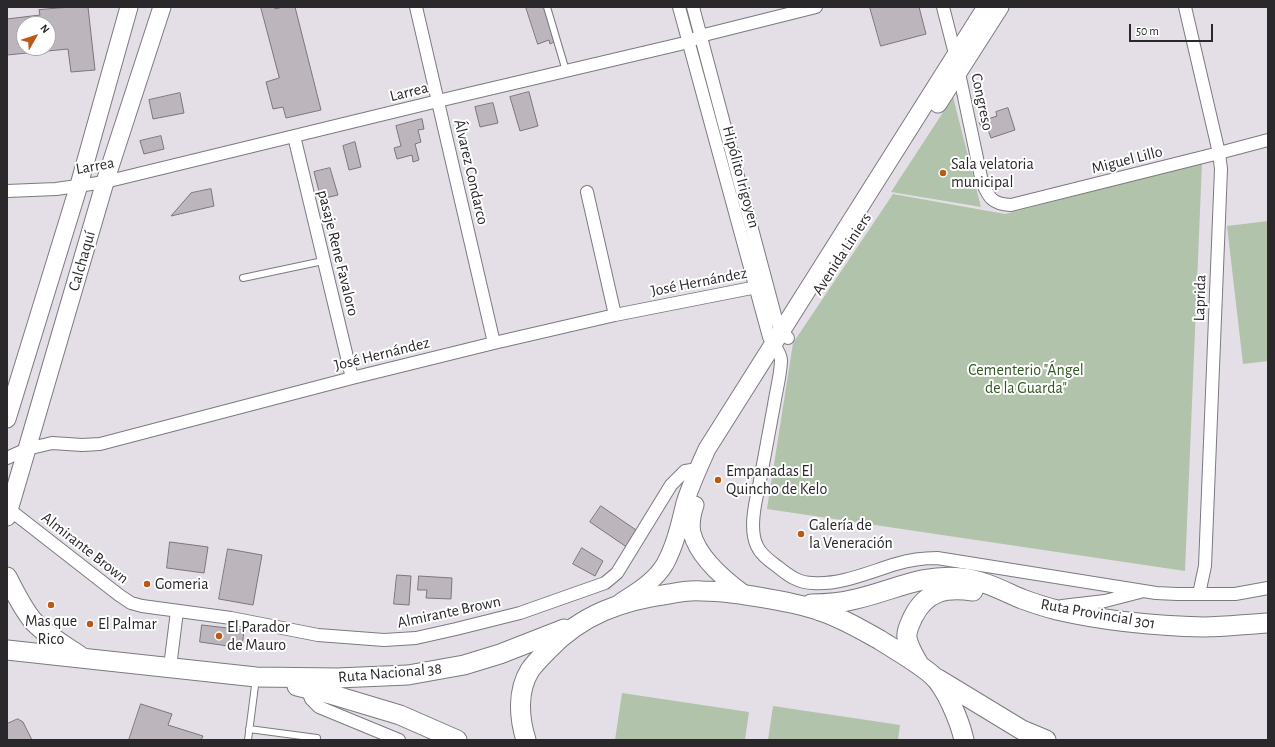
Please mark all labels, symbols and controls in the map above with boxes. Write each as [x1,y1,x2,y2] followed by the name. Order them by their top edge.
[16,16,56,56] north arrow
[1131,16,1215,42] scale bar
[38,22,52,35] text: N
[1136,25,1159,37] text: 50 m
[967,72,997,132] street label: Congreso
[388,78,430,106] street label: Larrea
[450,118,492,226] street label: Álvarez Condarco
[718,124,764,230] street label: Hipólito Irigoyen
[1089,142,1165,178] street label: Miguel Lillo
[74,153,116,179] street label: Larrea
[951,154,1034,192] place label: Sala velatoria municipal
[938,168,948,178] marker: Sala velatoria municipal
[313,188,363,318] street label: pasaje Rene Favaloro
[808,209,876,299] street label: Avenida Liniers
[64,229,100,293] street label: Calchaquí
[649,263,749,301] street label: José Hernández
[1190,274,1210,322] street label: Laprida
[332,333,432,375] street label: José Hernández
[968,360,1084,398] park label: Cementerio "Ángel de la Guarda"
[726,461,827,499] place label: Empanadas El Quincho de Kelo
[713,475,723,485] marker: Empanadas El Quincho de Kelo
[38,508,132,588] street label: Almirante Brown
[809,515,893,553] place label: Galería de la Veneración
[796,529,806,539] marker: Galería de la Veneración
[155,574,209,594] place label: Gomeria
[142,579,152,589] marker: Gomeria
[395,592,503,632] street label: Almirante Brown
[1039,594,1157,634] street label: Ruta Provincial 301
[46,600,56,610] marker: Mas que Rico
[25,611,77,649] place label: Mas que Rico
[98,614,157,634] place label: El Palmar
[227,617,290,655] place label: El Parador de Mauro
[85,619,95,629] marker: El Palmar
[214,631,224,641] marker: El Parador de Mauro
[337,659,443,687] street label: Ruta Nacional 38

